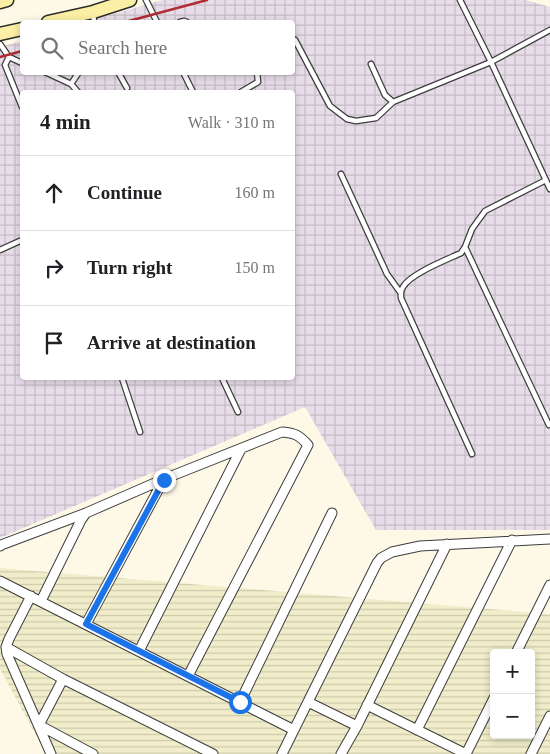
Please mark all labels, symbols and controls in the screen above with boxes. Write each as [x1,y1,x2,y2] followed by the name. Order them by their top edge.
[20,20,295,75] search box
[38,34,66,62] icon: search
[78,37,167,58] text: Search here
[40,110,91,134] text: 4 min
[188,114,275,131] text: Walk · 310 m
[40,179,68,207] icon: ahead
[87,182,162,203] text: Continue
[235,184,275,201] text: 160 m
[40,254,68,282] icon: right
[87,257,172,278] text: Turn right
[235,259,275,276] text: 150 m
[40,329,68,357] icon: arrive
[87,332,256,353] text: Arrive at destination
[153,469,176,492] route end
[490,649,535,739] map controls
[490,649,535,694] button: +
[229,691,252,714] route start
[490,694,535,739] button: −

